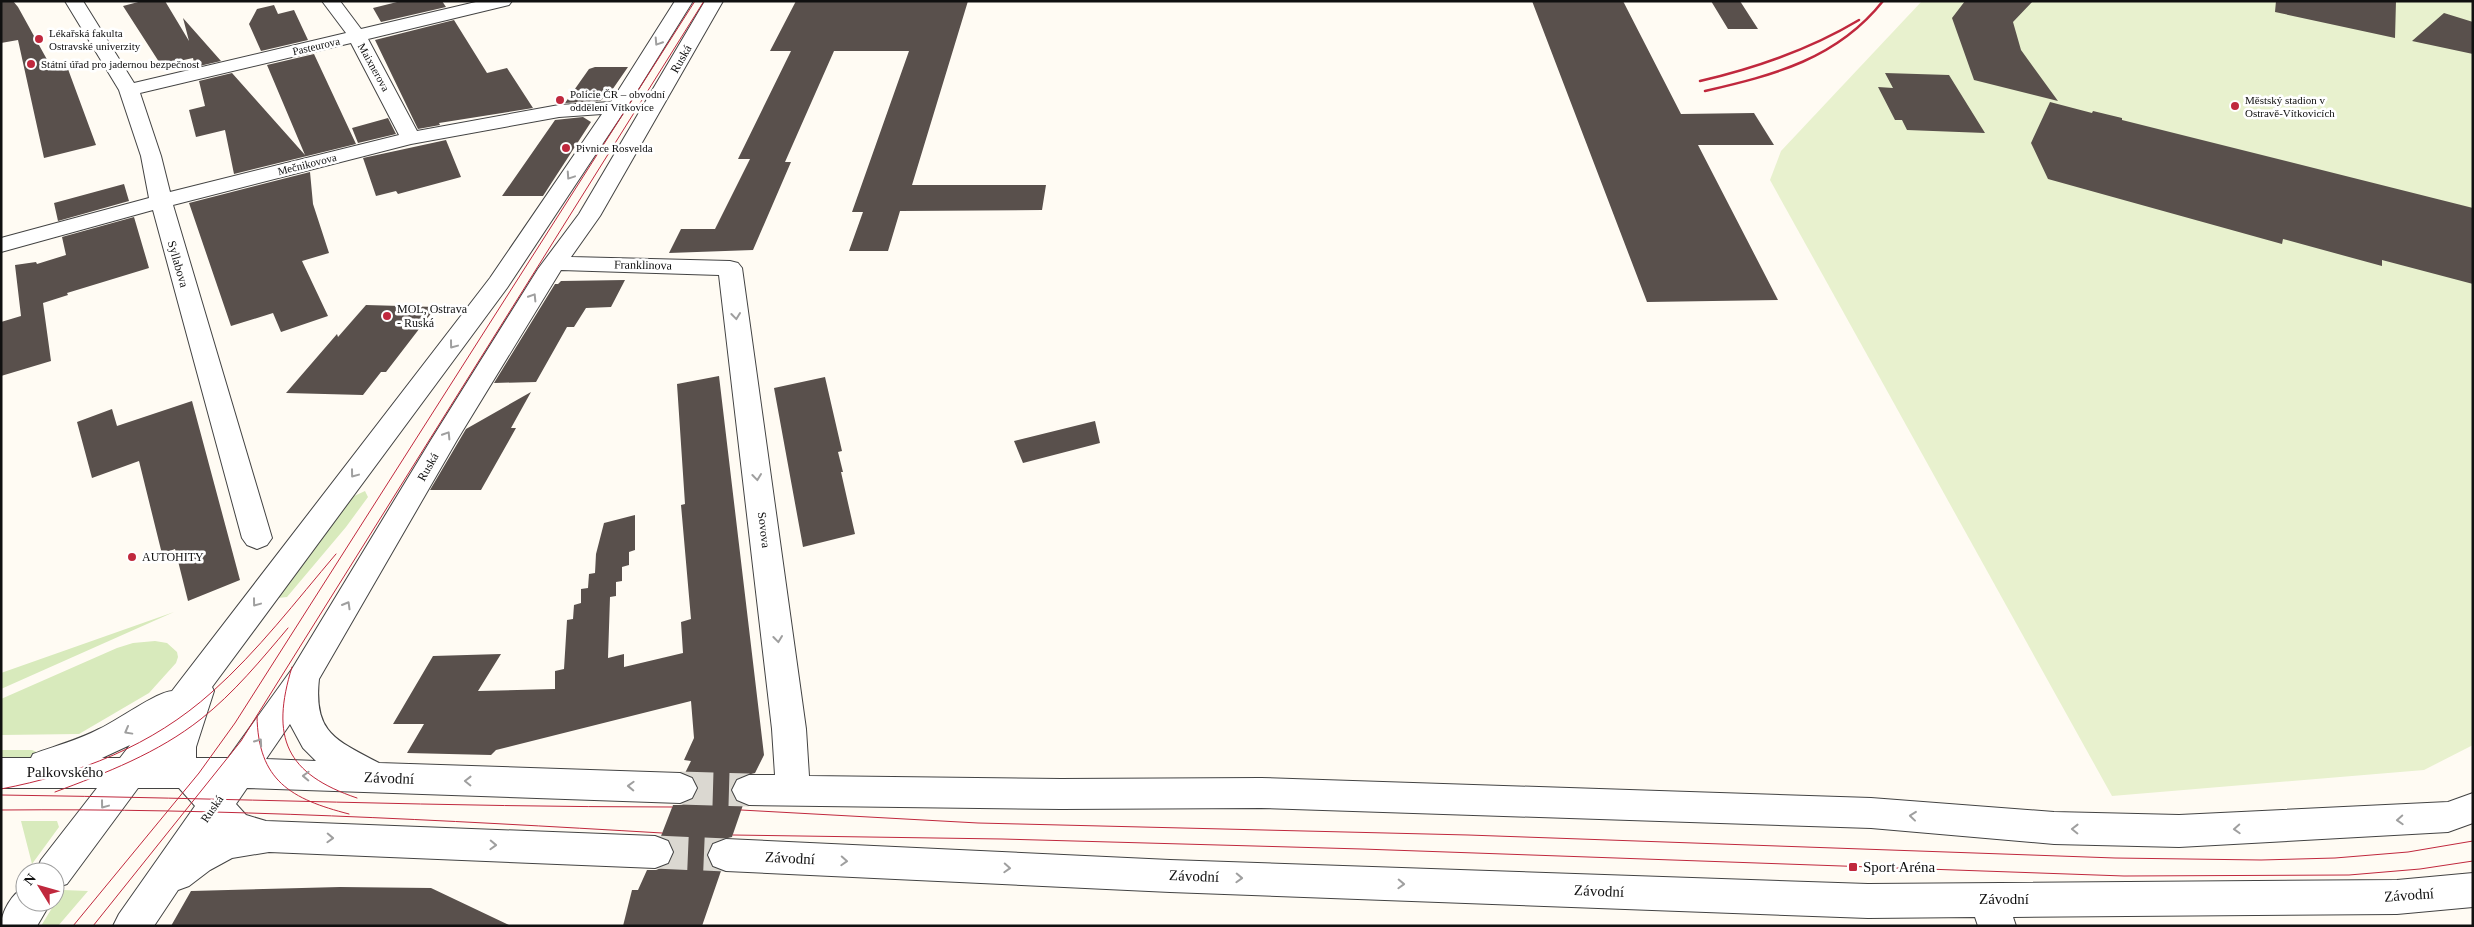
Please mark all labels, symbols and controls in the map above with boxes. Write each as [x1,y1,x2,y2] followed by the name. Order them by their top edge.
[49,27,141,52] place label: Lékařská fakulta Ostravské univerzity
[33,33,45,45] marker: Lékařská fakulta Ostravské univerzity
[291,35,341,57] street label: Pasteurova
[655,37,664,46] one-way arrow
[356,41,392,93] street label: Maixnerova
[667,42,695,75] street label: Ruská
[25,58,37,70] marker: Státní úřad pro jadernou bezpečnost
[41,58,199,70] place label: Státní úřad pro jadernou bezpečnost
[570,88,665,113] place label: Policie ČR – obvodní oddělení Vítkovice
[554,94,566,106] marker: Policie ČR – obvodní oddělení Vítkovice
[2245,94,2335,119] place label: Městský stadion v Ostravě-Vítkovicích
[2229,100,2241,112] marker: Městský stadion v Ostravě-Vítkovicích
[560,142,572,154] marker: Pivnice Rosvelda
[576,142,653,154] place label: Pivnice Rosvelda
[276,151,338,177] street label: Mečnikovova
[567,171,577,180] one-way arrow
[165,239,192,290] street label: Syllabova
[614,257,673,273] street label: Franklinova
[527,293,536,302] one-way arrow
[397,302,468,330] place label: MOL, Ostrava - Ruská
[381,310,393,322] marker: MOL, Ostrava - Ruská
[730,313,741,321] one-way arrow
[450,339,459,349] one-way arrow
[441,431,450,440] one-way arrow
[414,450,442,483] street label: Ruská
[352,468,360,477] one-way arrow
[751,474,762,482] one-way arrow
[755,511,773,549] street label: Sovova
[142,550,204,564] place label: AUTOHITY
[126,551,138,563] marker: AUTOHITY
[253,597,261,606] one-way arrow
[340,601,350,610] one-way arrow
[772,634,782,643] one-way arrow
[124,725,133,735] one-way arrow
[253,738,262,748] one-way arrow
[27,764,103,780] street label: Palkovského
[364,769,414,787] street label: Závodní
[302,770,310,781] one-way arrow
[464,776,472,786] one-way arrow
[627,781,634,791] one-way arrow
[198,792,227,825] street label: Ruská
[101,799,110,809] one-way arrow
[1909,811,1917,822] one-way arrow
[2395,814,2403,825] one-way arrow
[2233,823,2241,834] one-way arrow
[2071,824,2078,834] one-way arrow
[327,833,335,844] one-way arrow
[489,840,497,851] one-way arrow
[765,849,815,867] street label: Závodní
[841,855,849,866] one-way arrow
[1863,859,1935,875] place label: Sport Aréna
[1847,861,1859,873] marker: Sport Aréna
[15,862,65,912] north arrow
[1004,863,1011,873] one-way arrow
[1169,867,1219,885] street label: Závodní
[21,871,39,888] text: N
[1236,873,1243,883] one-way arrow
[1398,879,1406,889] one-way arrow
[1574,882,1624,900] street label: Závodní
[2384,885,2434,905] street label: Závodní
[1979,891,2029,907] street label: Závodní

